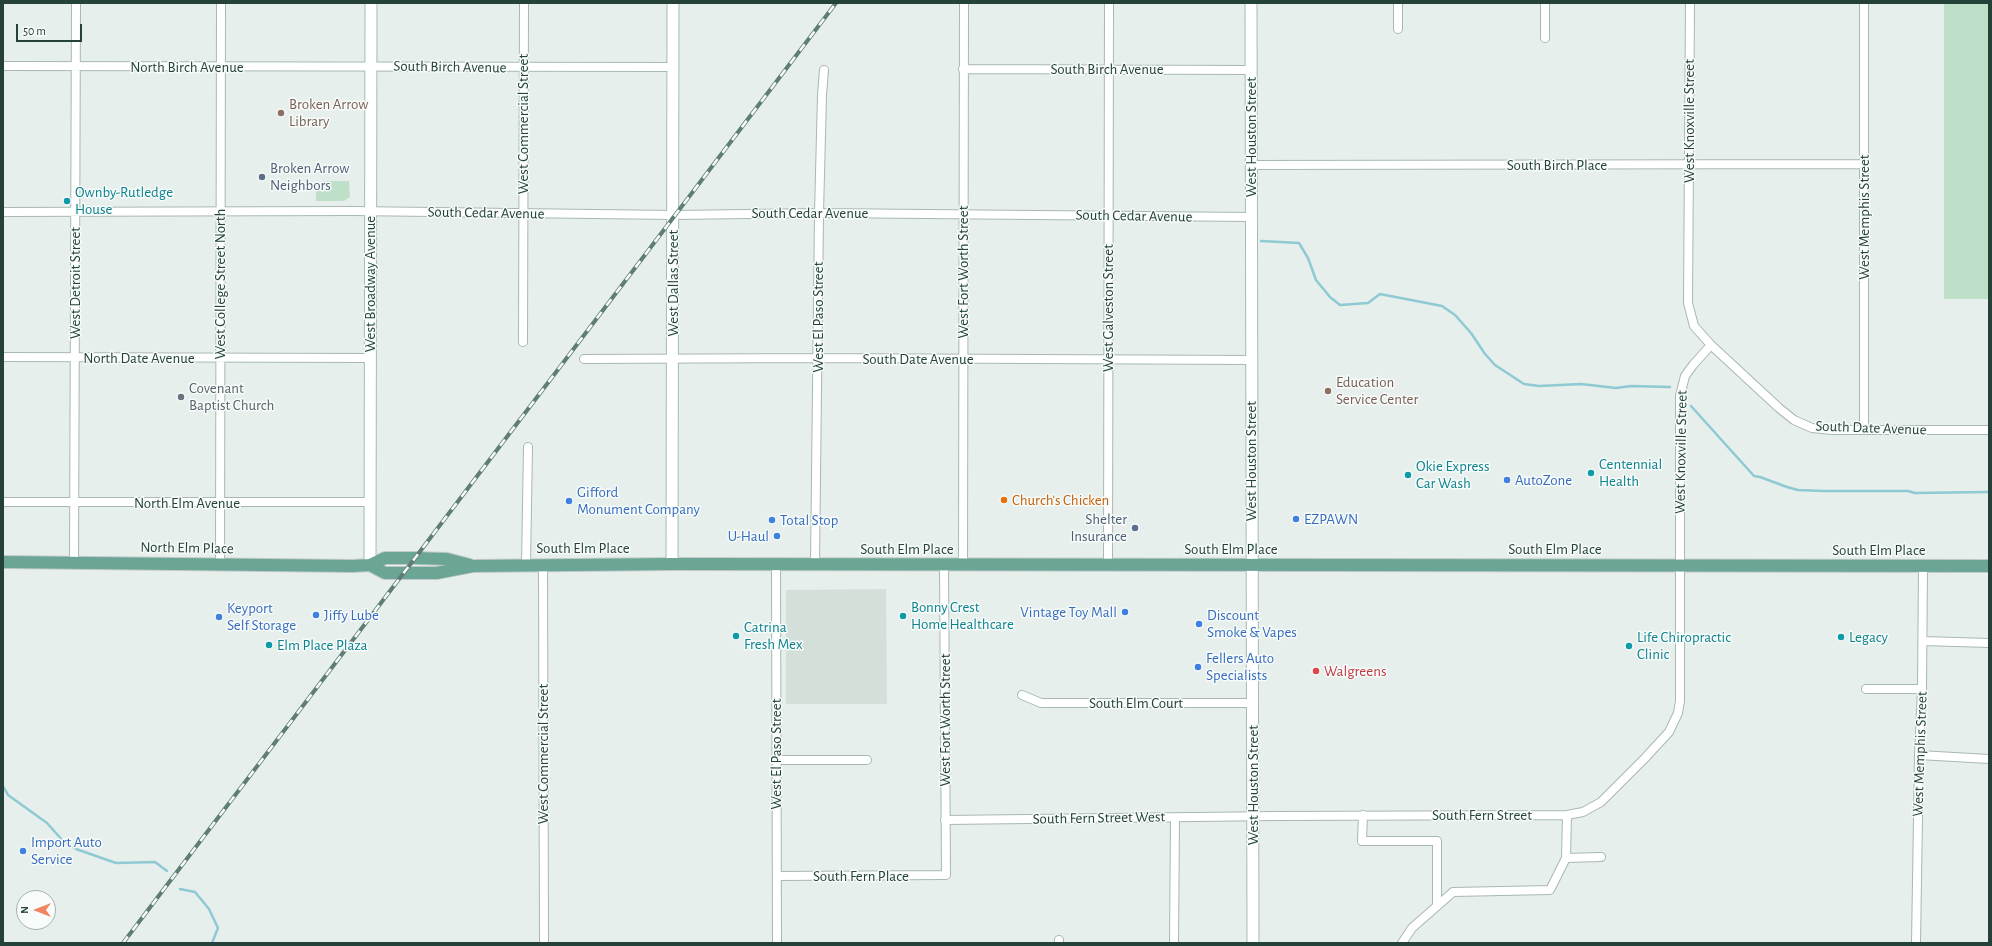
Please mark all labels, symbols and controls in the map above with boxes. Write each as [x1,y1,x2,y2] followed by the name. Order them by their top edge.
[18,16,84,42] scale bar
[23,25,46,37] text: 50 m
[514,54,532,194] street label: West Commercial Street
[393,57,507,77] street label: South Birch Avenue
[130,58,244,76] street label: North Birch Avenue
[1680,59,1698,183] street label: West Knoxville Street
[1050,60,1164,78] street label: South Birch Avenue
[1242,77,1260,197] street label: West Houston Street
[289,95,368,130] place label: Broken Arrow Library
[276,108,286,118] marker: Broken Arrow Library
[1855,154,1873,280] street label: West Memphis Street
[1507,156,1607,174] street label: South Birch Place
[270,159,349,194] place label: Broken Arrow Neighbors
[257,172,267,182] marker: Broken Arrow Neighbors
[75,183,173,218] place label: Ownby-Rutledge House
[62,196,72,206] marker: Ownby-Rutledge House
[427,203,545,223] street label: South Cedar Avenue
[752,204,868,222] street label: South Cedar Avenue
[954,206,972,338] street label: West Fort Worth Street
[1075,206,1193,226] street label: South Cedar Avenue
[211,209,229,359] street label: West College Street North
[361,216,379,352] street label: West Broadway Avenue
[66,227,84,339] street label: West Detroit Street
[664,230,682,336] street label: West Dallas Street
[1099,244,1117,372] street label: West Galveston Street
[809,262,827,372] street label: West El Paso Street
[83,349,195,367] street label: North Date Avenue
[862,350,974,368] street label: South Date Avenue
[1336,373,1418,408] place label: Education Service Center
[189,379,274,414] place label: Covenant Baptist Church
[1323,386,1333,396] marker: Education Service Center
[1671,390,1691,514] street label: West Knoxville Street
[176,392,186,402] marker: Covenant Baptist Church
[1242,401,1260,521] street label: West Houston Street
[1815,417,1927,439] street label: South Date Avenue
[1599,455,1662,490] place label: Centennial Health
[1416,457,1489,492] place label: Okie Express Car Wash
[1586,468,1596,478] marker: Centennial Health
[1403,470,1413,480] marker: Okie Express Car Wash
[1515,471,1572,489] place label: AutoZone
[1502,475,1512,485] marker: AutoZone
[577,483,700,518] place label: Gifford Monument Company
[1012,491,1109,509] place label: Church's Chicken
[134,494,240,512] street label: North Elm Avenue
[999,495,1009,505] marker: Church's Chicken
[564,496,574,506] marker: Gifford Monument Company
[1070,510,1127,545] place label: Shelter Insurance
[1304,510,1358,528] place label: EZPAWN
[780,511,838,529] place label: Total Stop
[1291,514,1301,524] marker: EZPAWN
[767,515,777,525] marker: Total Stop
[1130,523,1140,533] marker: Shelter Insurance
[728,527,769,545] place label: U-Haul
[772,531,782,541] marker: U-Haul
[140,538,234,558] street label: North Elm Place
[536,539,630,557] street label: South Elm Place
[860,540,954,558] street label: South Elm Place
[1184,540,1278,558] street label: South Elm Place
[1508,540,1602,558] street label: South Elm Place
[1832,541,1926,559] street label: South Elm Place
[911,598,1014,633] place label: Bonny Crest Home Healthcare
[227,599,296,634] place label: Keyport Self Storage
[1020,603,1117,621] place label: Vintage Toy Mall
[324,606,379,624] place label: Jiffy Lube
[1207,606,1297,641] place label: Discount Smoke & Vapes
[1120,607,1130,617] marker: Vintage Toy Mall
[311,610,321,620] marker: Jiffy Lube
[898,611,908,621] marker: Bonny Crest Home Healthcare
[214,612,224,622] marker: Keyport Self Storage
[744,618,802,653] place label: Catrina Fresh Mex
[1194,619,1204,629] marker: Discount Smoke & Vapes
[1637,628,1731,663] place label: Life Chiropractic Clinic
[1849,628,1888,646] place label: Legacy
[731,631,741,641] marker: Catrina Fresh Mex
[1836,632,1846,642] marker: Legacy
[277,636,368,654] place label: Elm Place Plaza
[264,640,274,650] marker: Elm Place Plaza
[1624,641,1634,651] marker: Life Chiropractic Clinic
[1206,649,1274,684] place label: Fellers Auto Specialists
[936,654,954,786] street label: West Fort Worth Street
[1193,662,1203,672] marker: Fellers Auto Specialists
[1324,662,1386,680] place label: Walgreens
[1311,666,1321,676] marker: Walgreens
[534,684,552,824] street label: West Commercial Street
[1909,691,1931,817] street label: West Memphis Street
[1089,694,1183,712] street label: South Elm Court
[767,699,785,809] street label: West El Paso Street
[1244,725,1262,845] street label: West Houston Street
[1432,806,1532,824] street label: South Fern Street
[1033,808,1165,828] street label: South Fern Street West
[31,833,102,868] place label: Import Auto Service
[18,846,28,856] marker: Import Auto Service
[813,867,909,885] street label: South Fern Place
[16,890,56,930] north arrow
[19,906,30,914] text: N

